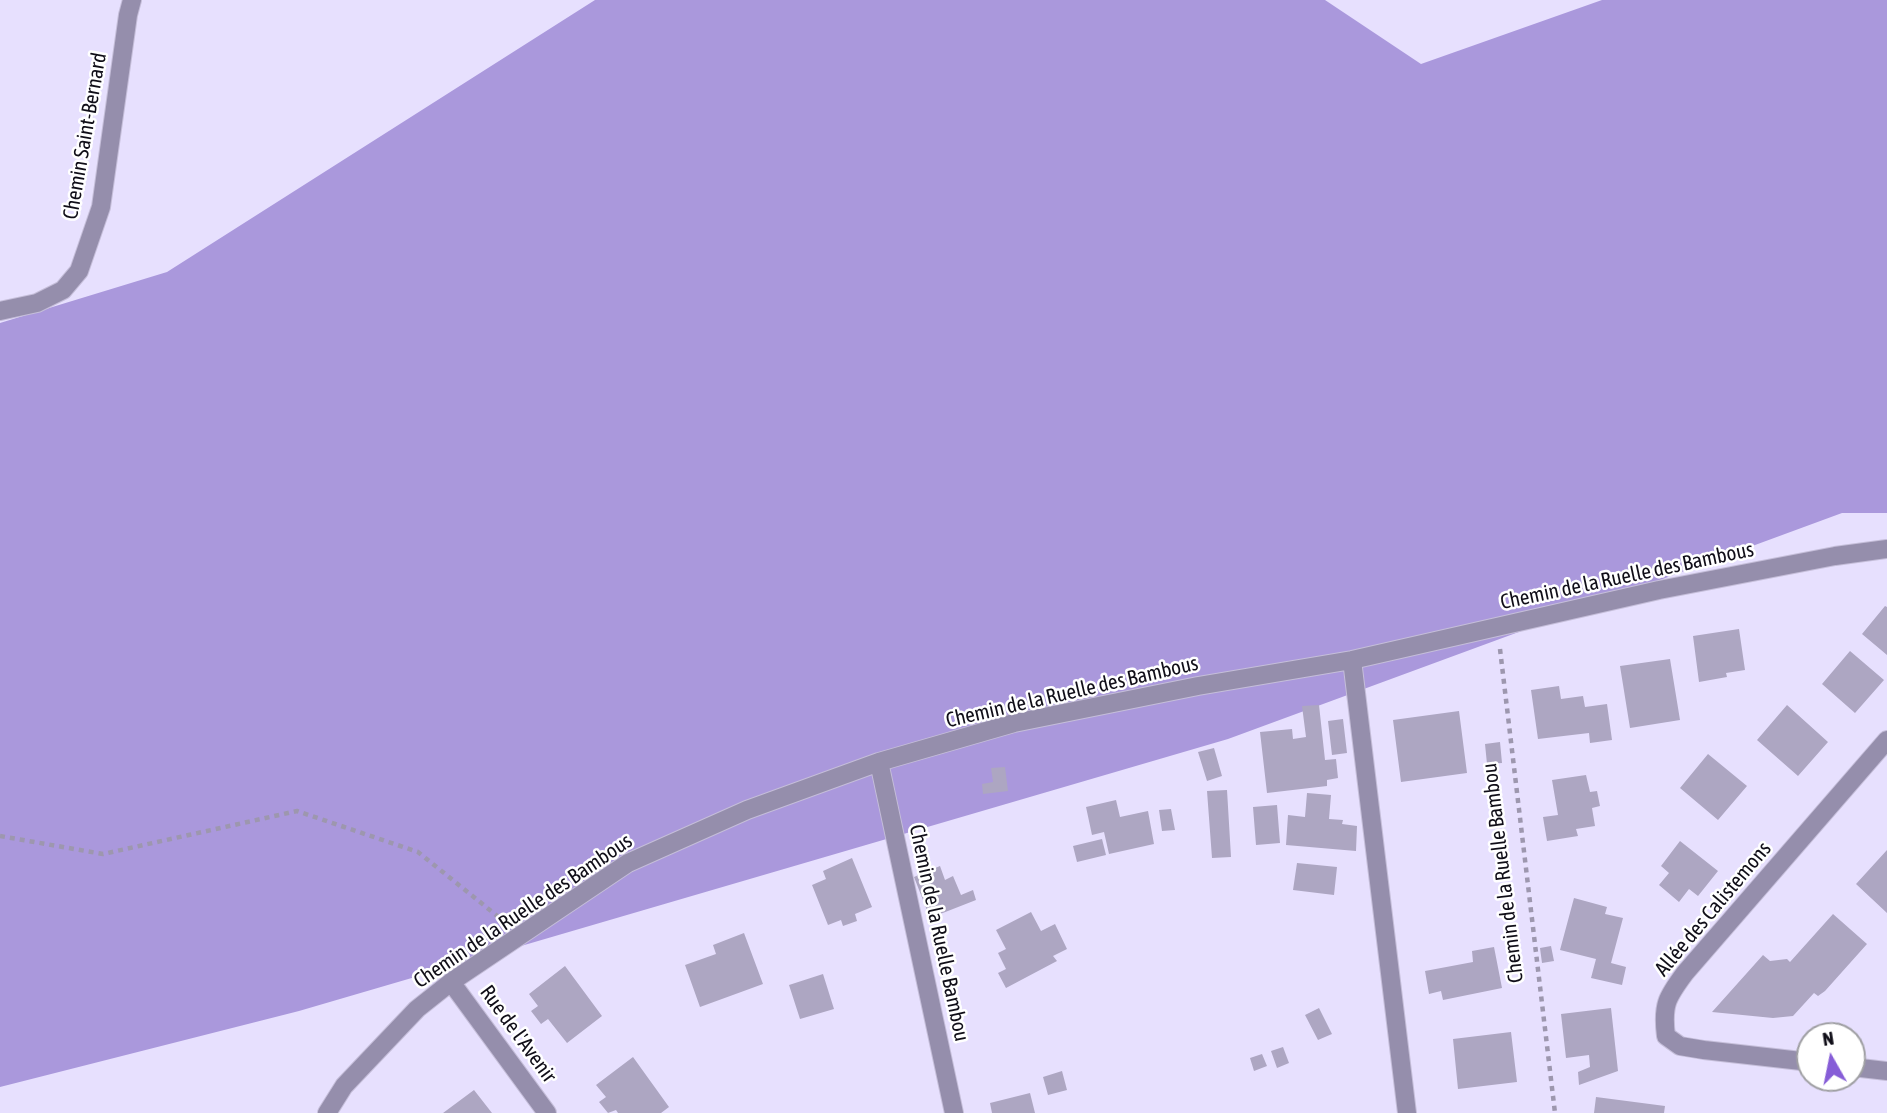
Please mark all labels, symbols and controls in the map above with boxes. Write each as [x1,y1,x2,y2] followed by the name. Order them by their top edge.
[58,51,112,221] street label: Chemin Saint-Bernard
[1498,537,1756,615] street label: Chemin de la Ruelle des Bambous
[943,651,1201,733] street label: Chemin de la Ruelle des Bambous
[1477,762,1529,984] street label: Chemin de la Ruelle Bambou
[904,822,974,1044] street label: Chemin de la Ruelle Bambou
[409,828,637,994] street label: Chemin de la Ruelle des Bambous
[1649,837,1777,981] street label: Allée des Calistemons
[474,981,562,1087] street label: Rue de l'Avenir
[1796,1022,1866,1092] north arrow
[1821,1026,1835,1050] text: N

